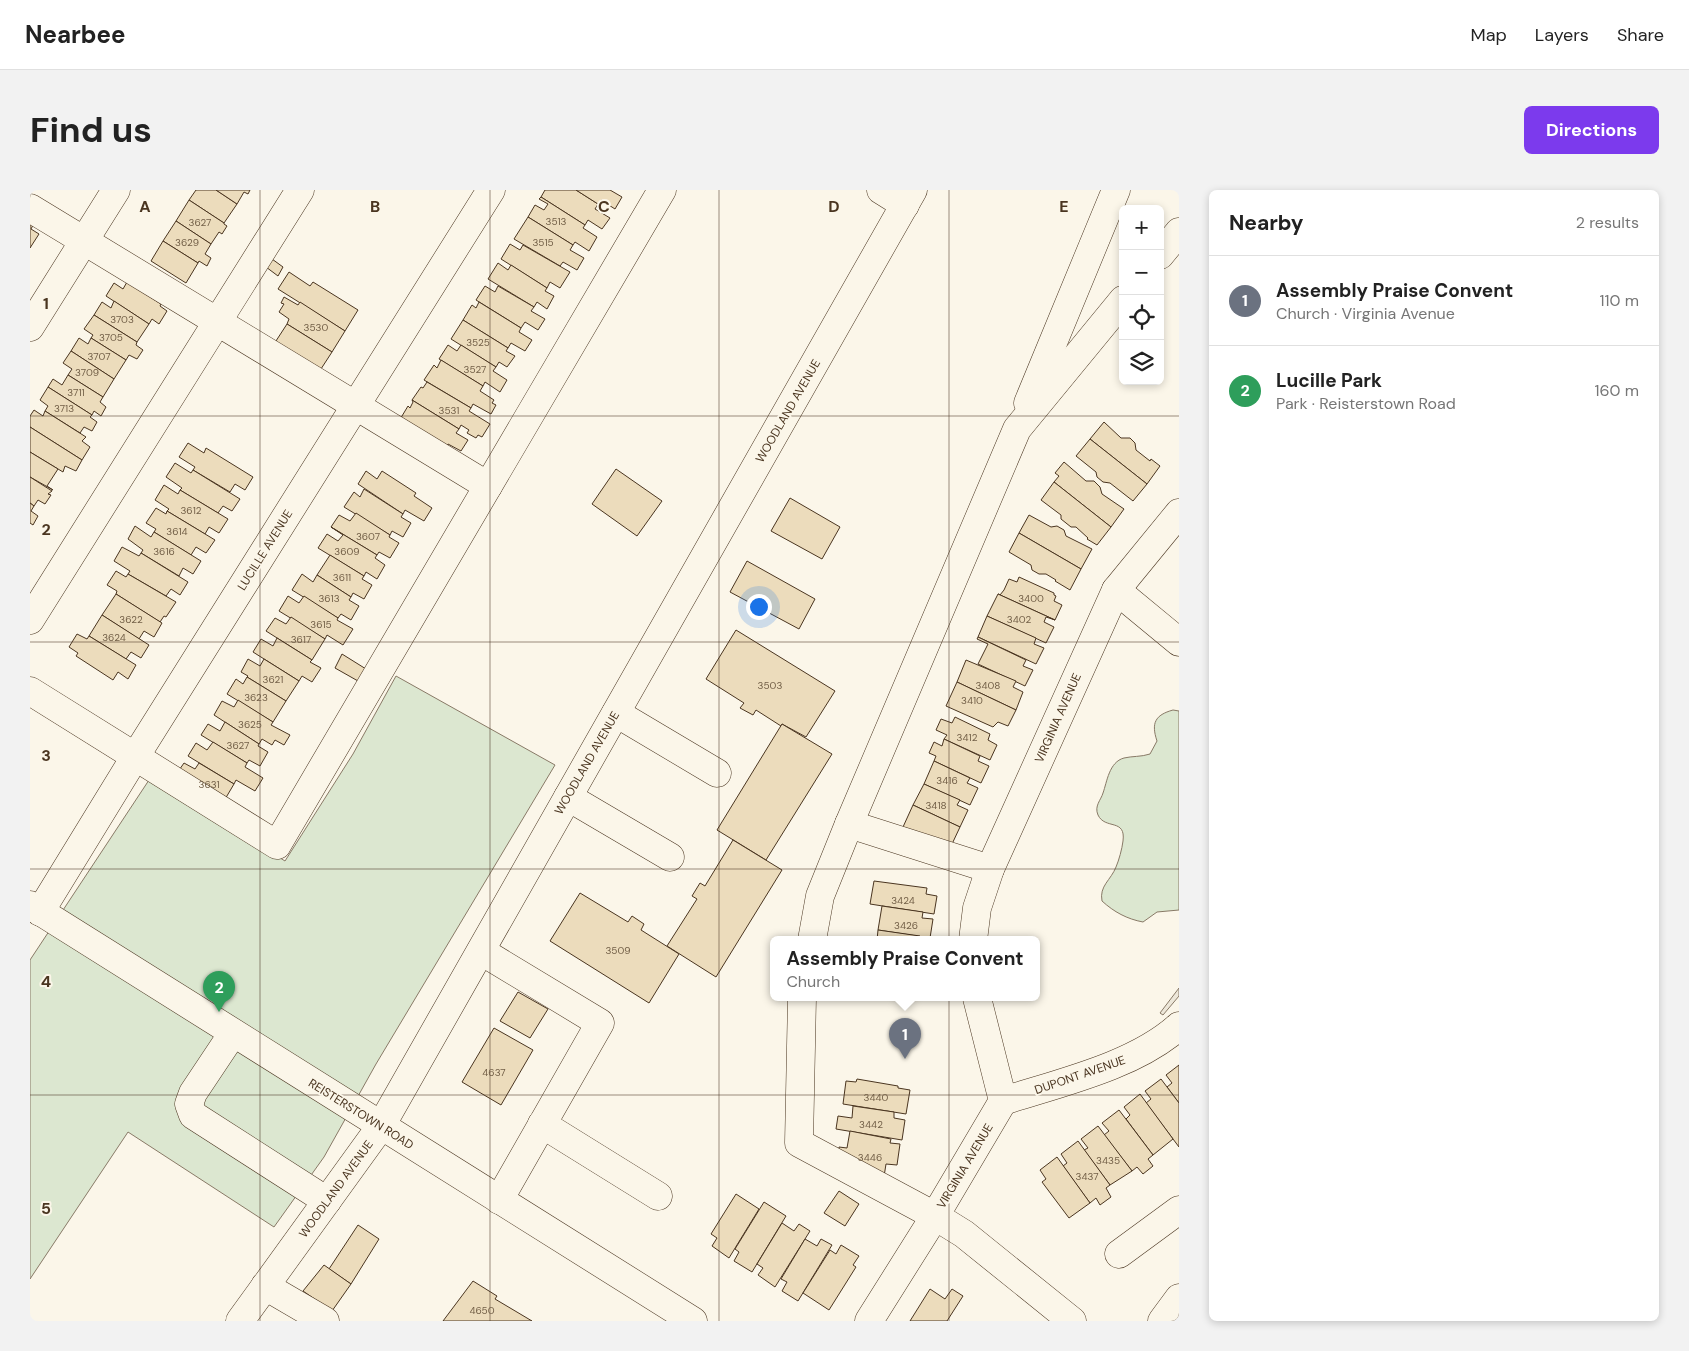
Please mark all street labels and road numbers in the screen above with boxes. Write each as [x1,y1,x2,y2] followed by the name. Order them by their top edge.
[752,356,824,466] street label: WOODLAND AVENUE
[234,506,296,593] street label: LUCILLE AVENUE
[1031,670,1085,765] street label: VIRGINIA AVENUE
[551,708,623,818] street label: WOODLAND AVENUE
[1032,1052,1128,1098] street label: DUPONT AVENUE
[305,1075,417,1153] street label: REISTERSTOWN ROAD
[933,1120,997,1212] street label: VIRGINIA AVENUE
[295,1137,377,1241] street label: WOODLAND AVENUE

